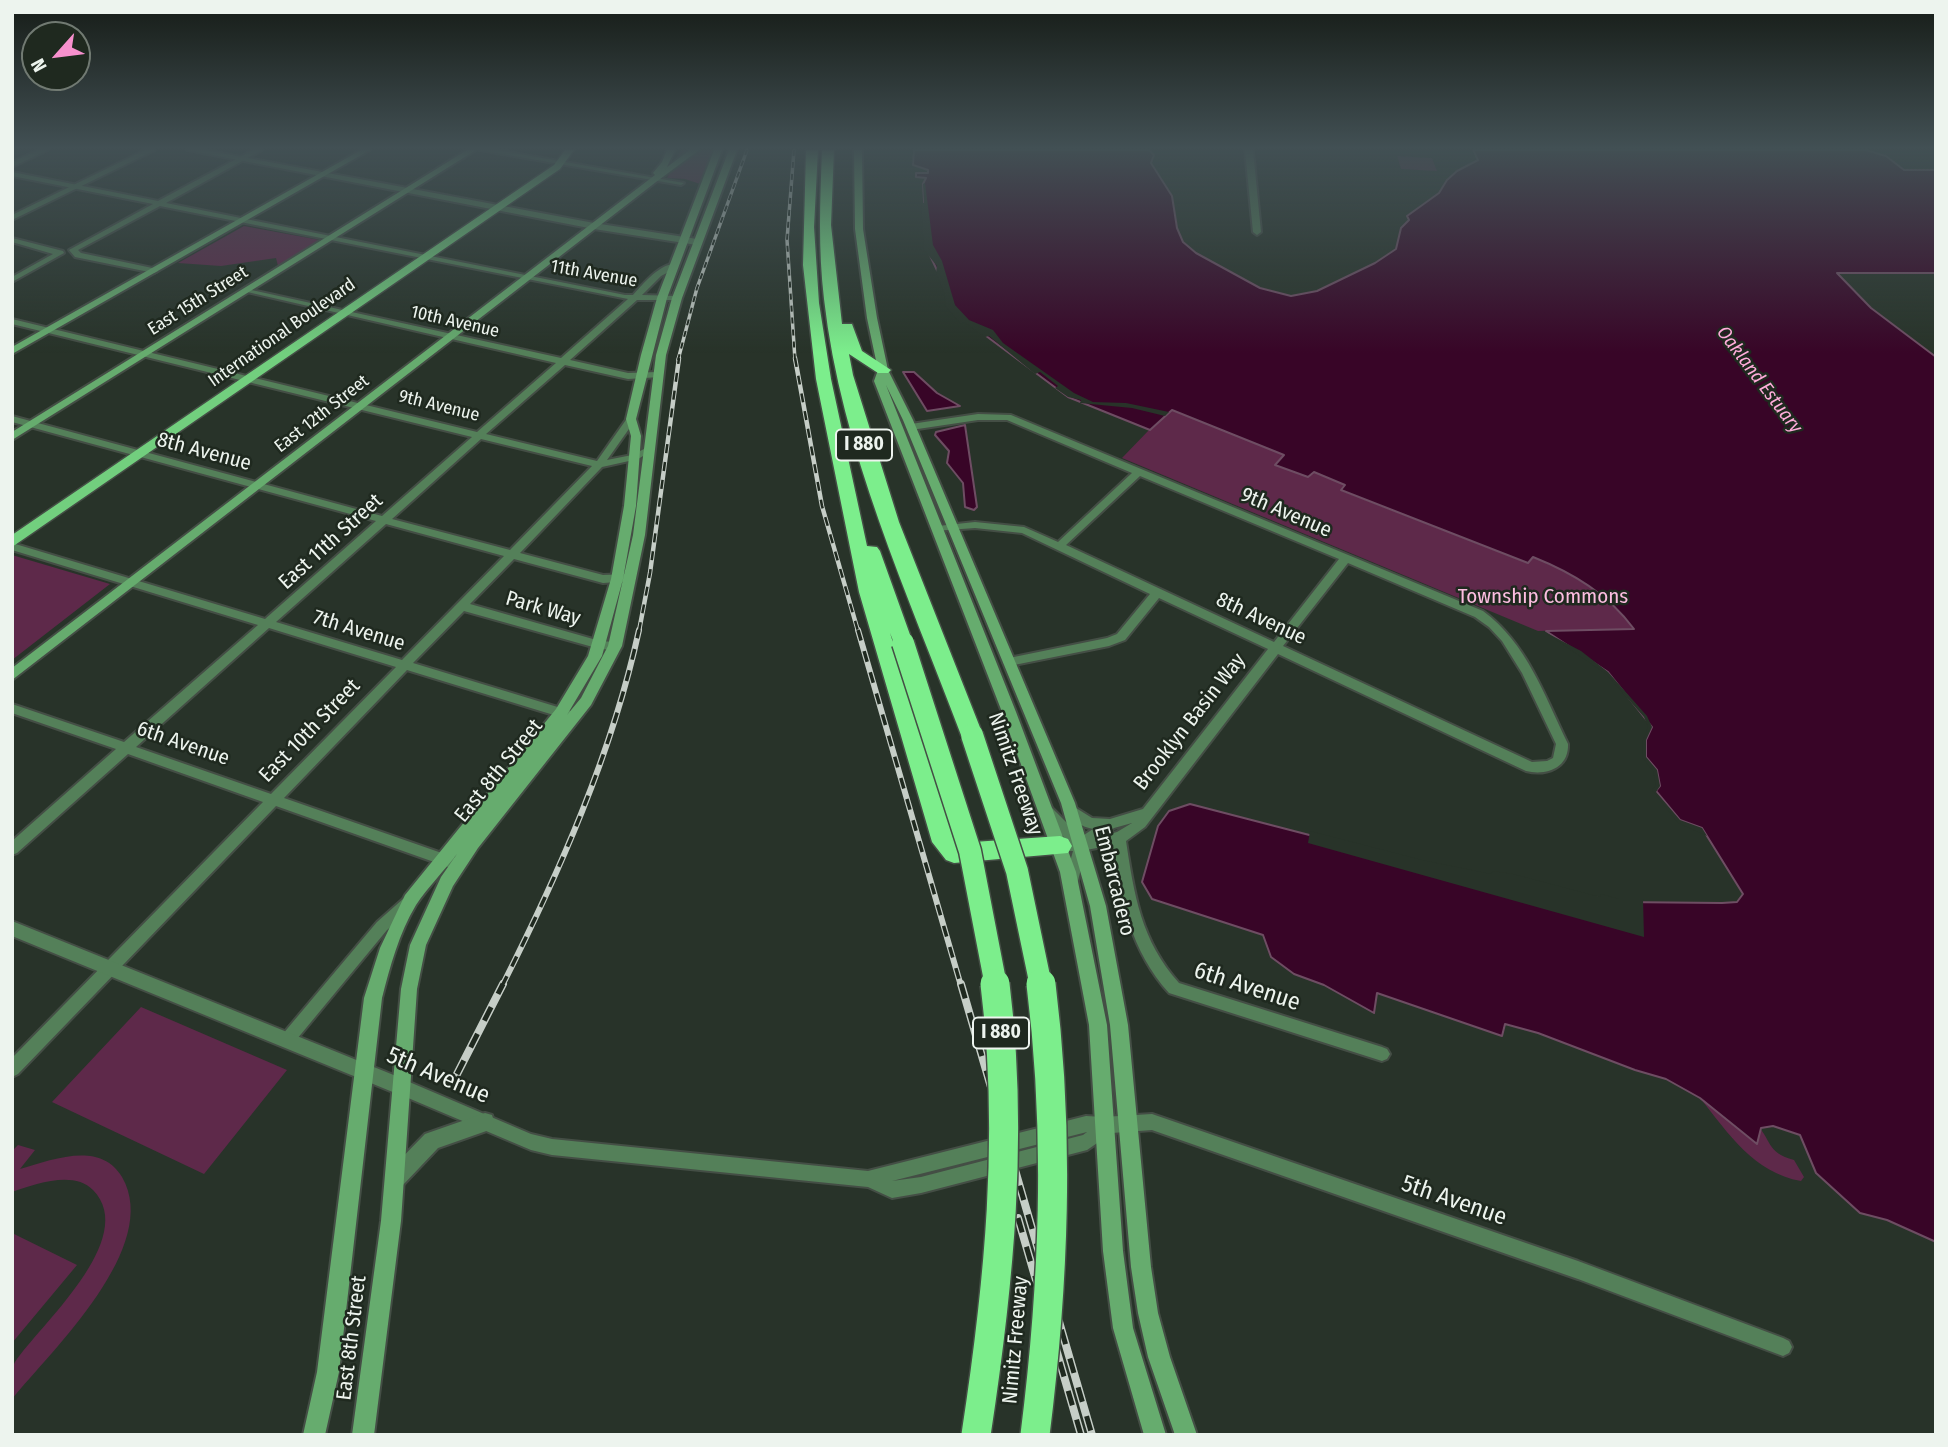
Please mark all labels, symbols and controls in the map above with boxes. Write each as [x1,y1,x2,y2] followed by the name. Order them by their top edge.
[21,21,91,91] north arrow
[26,55,52,76] text: N
[549,256,639,292] street label: 11th Avenue
[144,262,252,340] street label: East 15th Street
[204,274,360,392] street label: International Boulevard
[409,301,501,343] street label: 10th Avenue
[1711,322,1807,438] water label: Oakland Estuary
[271,371,373,457] street label: East 12th Street
[396,386,482,426] street label: 9th Avenue
[154,427,254,477] street label: 8th Avenue
[836,430,892,460] road number: I 880
[1237,483,1335,543] street label: 9th Avenue
[274,489,388,595] street label: East 11th Street
[1458,584,1628,610] park label: Township Commons
[503,586,583,632] street label: Park Way
[1212,587,1310,651] street label: 8th Avenue
[310,605,408,657] street label: 7th Avenue
[1129,648,1251,796] street label: Brooklyn Basin Way
[254,674,366,788] street label: East 10th Street
[982,709,1048,839] street label: Nimitz Freeway
[450,714,548,828] street label: East 8th Street
[133,716,233,772] street label: 6th Avenue
[1088,823,1140,939] street label: Embarcadero
[1190,956,1304,1018] street label: 6th Avenue
[973,1018,1029,1049] road number: I 880
[382,1041,494,1111] street label: 5th Avenue
[1398,1170,1510,1232] street label: 5th Avenue
[332,1274,372,1402] street label: East 8th Street
[998,1275,1034,1405] street label: Nimitz Freeway

